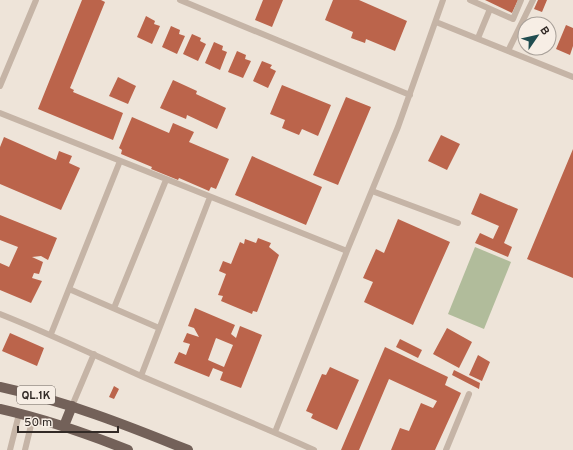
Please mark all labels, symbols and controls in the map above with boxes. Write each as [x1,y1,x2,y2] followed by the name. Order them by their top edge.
[517,16,557,56] north arrow
[537,24,552,38] text: B
[17,386,55,404] road number: QL.1K
[18,408,118,434] scale bar
[24,415,52,431] text: 50 m

